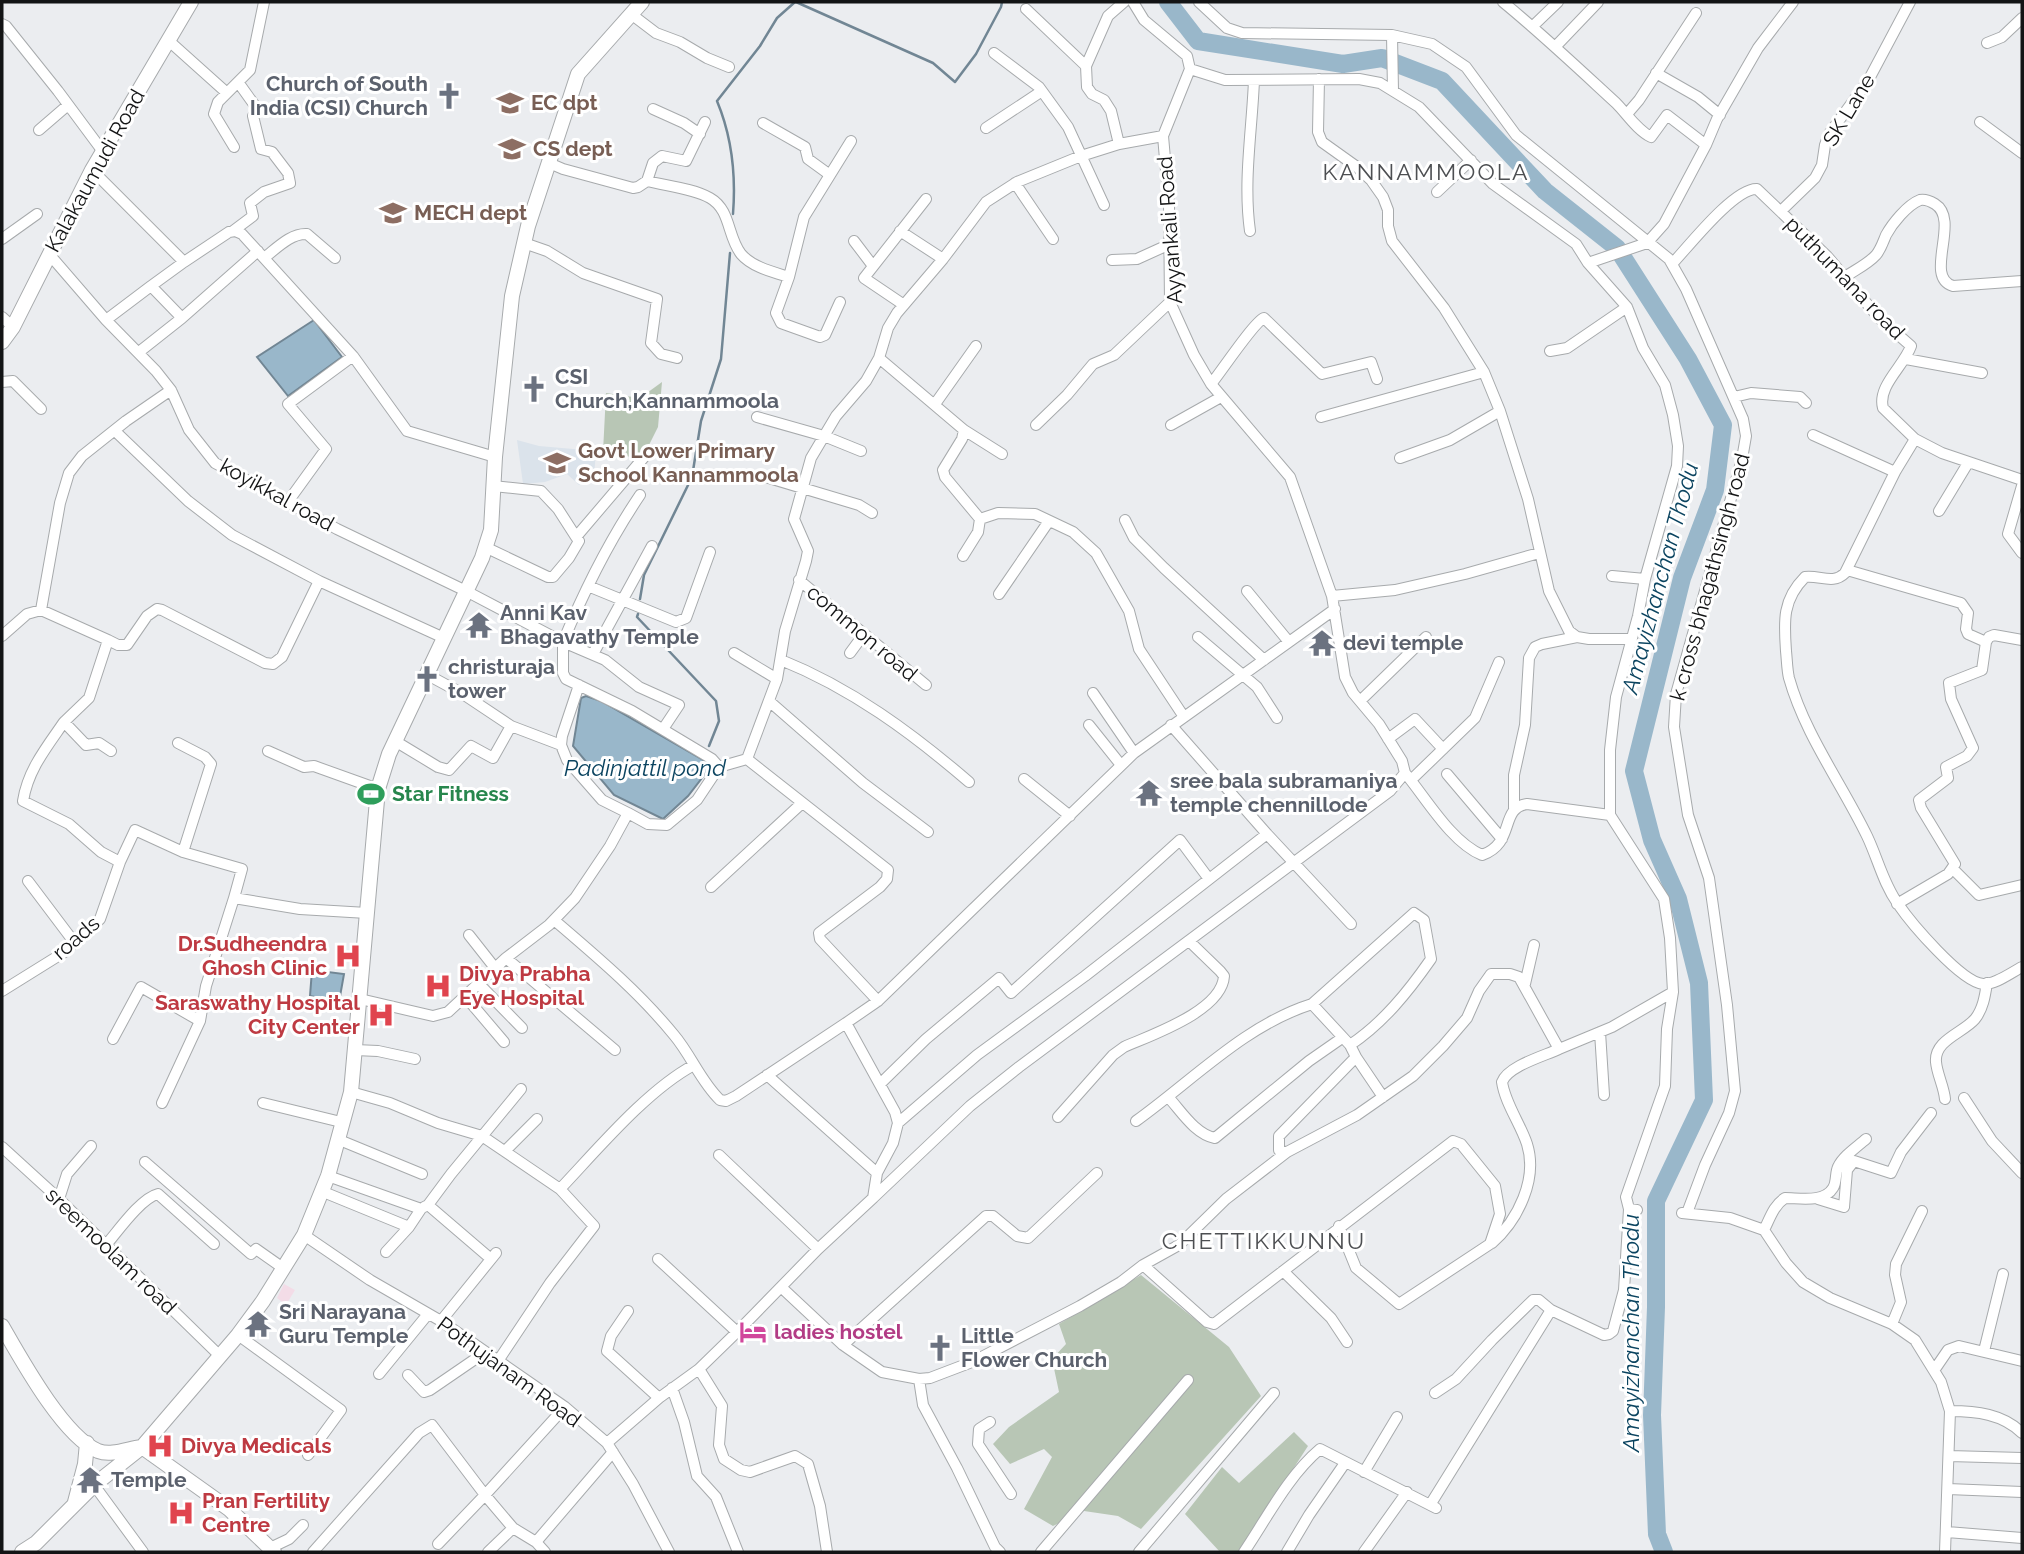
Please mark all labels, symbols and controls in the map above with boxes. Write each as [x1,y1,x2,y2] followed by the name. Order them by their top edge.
[1817,69,1880,150] street label: SK Lane
[250,71,428,120] place label: Church of South India (CSI) Church
[434,81,464,111] church icon: Church of South India (CSI) Church
[39,85,150,257] street label: Kalakaumudi Road
[495,88,525,118] school or university icon: EC dpt
[531,90,598,115] place label: EC dpt
[497,134,527,164] school or university icon: CS dept
[533,136,613,161] place label: CS dept
[1152,155,1187,305] street label: Ayyankali Road
[1322,158,1530,185] district label: KANNAMMOOLA
[378,198,408,228] school or university icon: MECH dept
[414,200,527,225] place label: MECH dept
[1780,211,1910,344] street label: puthumana road
[555,364,779,413] place label: CSI Church,Kannammoola
[519,374,549,404] church icon: CSI Church,Kannammoola
[578,438,799,487] place label: Govt Lower Primary School Kannammoola
[542,448,572,478] school or university icon: Govt Lower Primary School Kannammoola
[1664,450,1755,703] street label: k cross bhagathsingh road
[216,453,339,536] street label: koyikkal road
[1615,459,1703,698] water label: Amayizhanchan Thodu
[802,579,923,686] street label: common road
[500,600,699,649] place label: Anni Kav Bhagavathy Temple
[464,610,494,640] temple icon: Anni Kav Bhagavathy Temple
[1307,628,1337,658] temple icon: devi temple
[1343,630,1464,655] place label: devi temple
[448,654,555,703] place label: christuraja tower
[412,664,442,694] church icon: christuraja tower
[564,754,727,781] water label: Padinjattil pond
[1170,768,1397,817] place label: sree bala subramaniya temple chennillode
[1134,778,1164,808] temple icon: sree bala subramaniya temple chennillode
[356,779,386,809] sports icon: Star Fitness
[392,781,509,806] place label: Star Fitness
[47,910,104,965] street label: roads
[178,931,327,980] place label: Dr.Sudheendra Ghosh Clinic
[333,941,363,971] hospital icon: Dr.Sudheendra Ghosh Clinic
[459,961,591,1010] place label: Divya Prabha Eye Hospital
[423,971,453,1001] hospital icon: Divya Prabha Eye Hospital
[155,990,360,1039] place label: Saraswathy Hospital City Center
[366,1000,396,1030] hospital icon: Saraswathy Hospital City Center
[41,1182,182,1319] street label: sreemoolam road
[1617,1214,1644,1454] water label: Amayizhanchan Thodu
[1162,1227,1366,1254] district label: CHETTIKKUNNU
[279,1299,409,1348] place label: Sri Narayana Guru Temple
[243,1309,273,1339] temple icon: Sri Narayana Guru Temple
[432,1311,586,1432] street label: Pothujanam Road
[738,1317,768,1347] hotel icon: ladies hostel
[774,1319,903,1344] place label: ladies hostel
[961,1323,1107,1372] place label: Little Flower Church
[925,1333,955,1363] church icon: Little Flower Church
[145,1431,175,1461] hospital icon: Divya Medicals
[181,1433,332,1458] place label: Divya Medicals
[75,1465,105,1495] temple icon: Temple
[111,1467,187,1492] place label: Temple
[202,1488,330,1537] place label: Pran Fertility Centre
[166,1498,196,1528] hospital icon: Pran Fertility Centre

